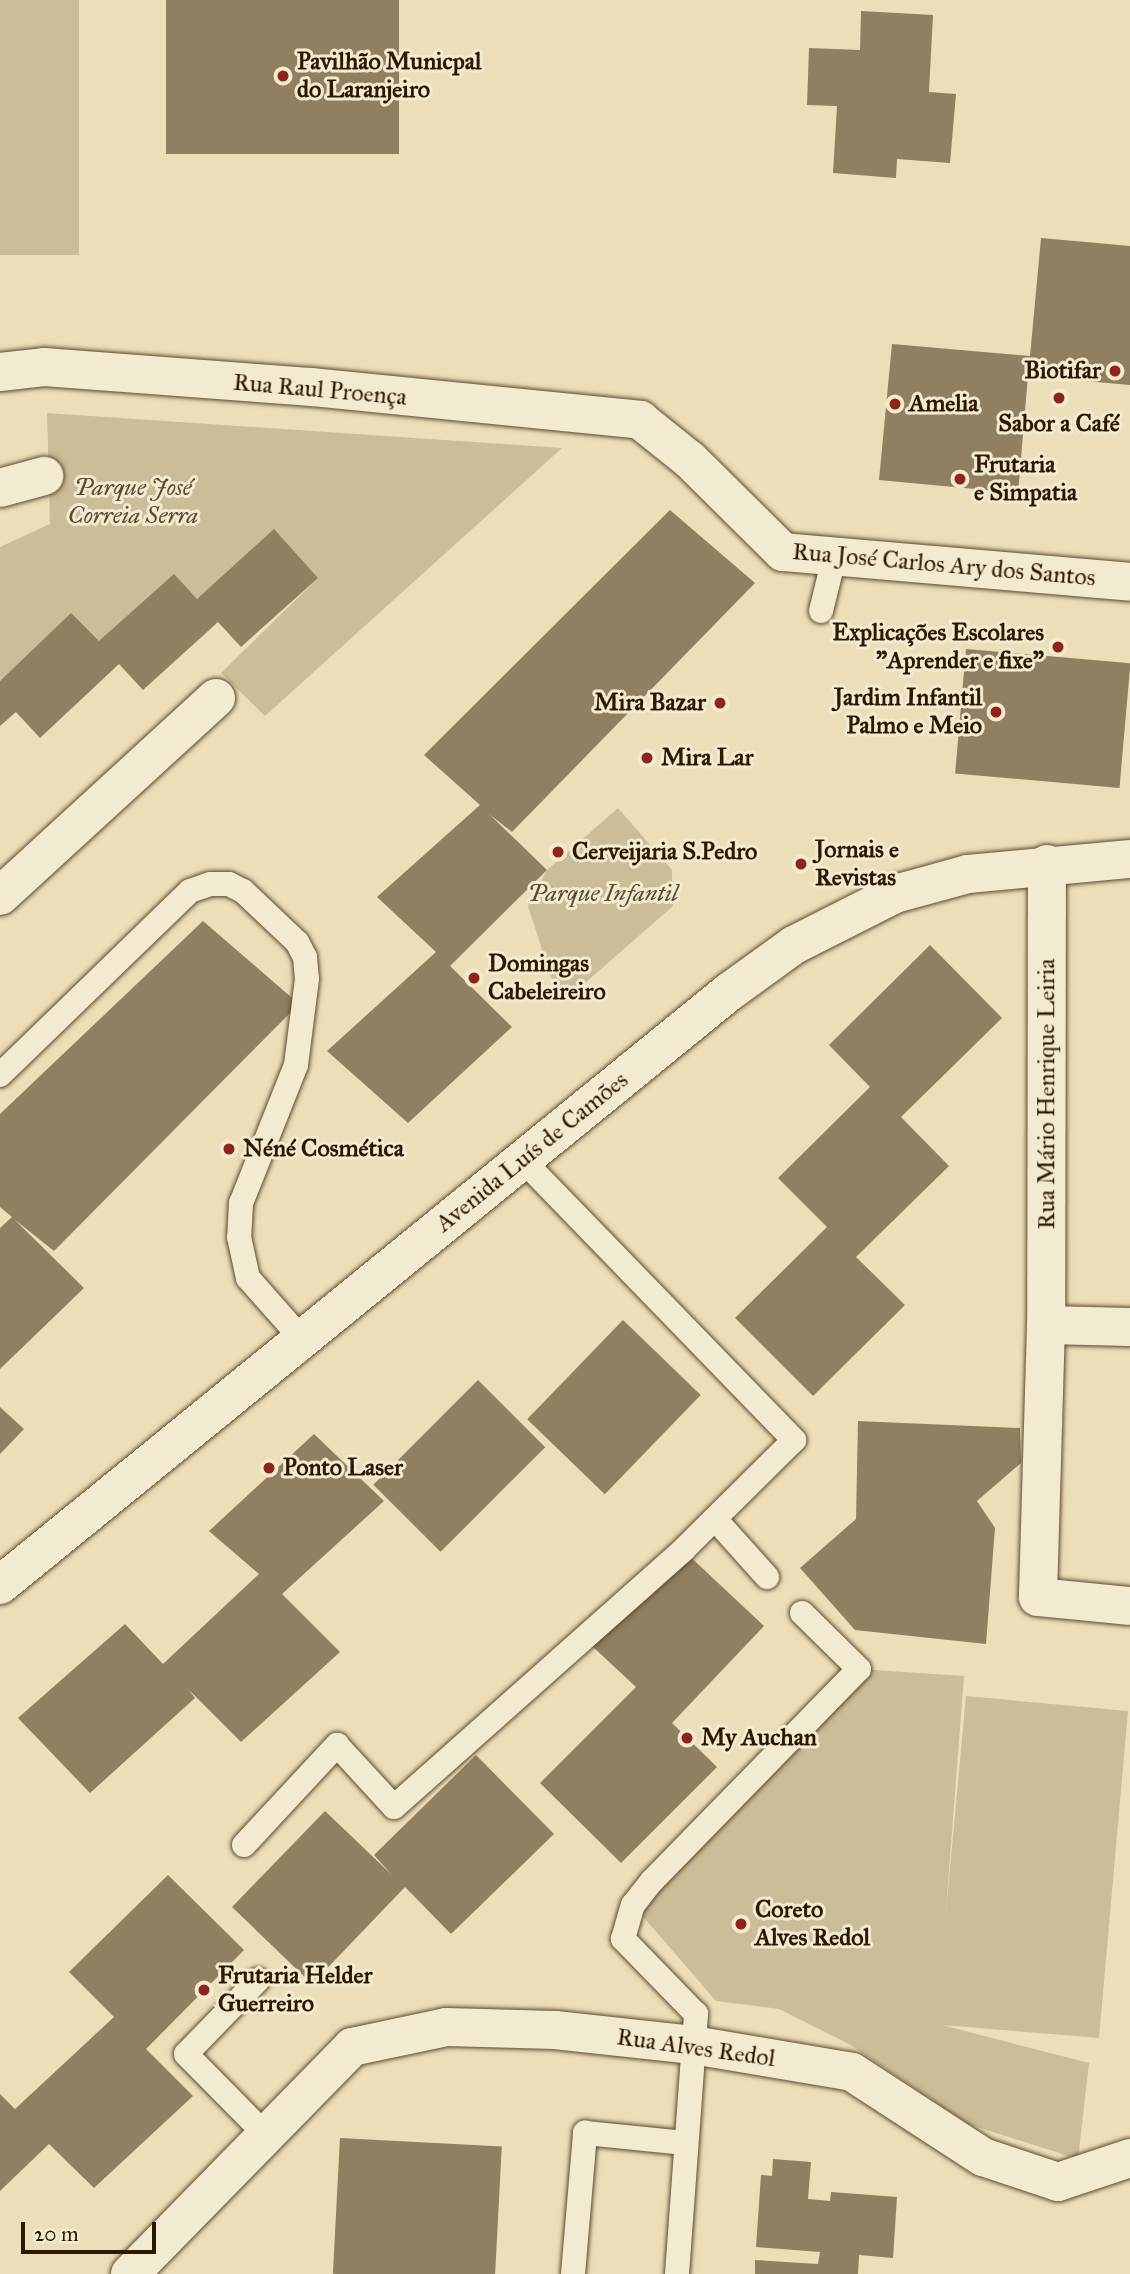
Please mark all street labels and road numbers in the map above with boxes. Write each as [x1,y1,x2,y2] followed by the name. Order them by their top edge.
[232,368,408,412] street label: Rua Raul Proença
[791,537,1097,593] street label: Rua José Carlos Ary dos Santos
[1033,958,1061,1230] street label: Rua Mário Henrique Leiria
[430,1066,634,1238] street label: Avenida Luís de Camões
[615,2023,777,2073] street label: Rua Alves Redol

